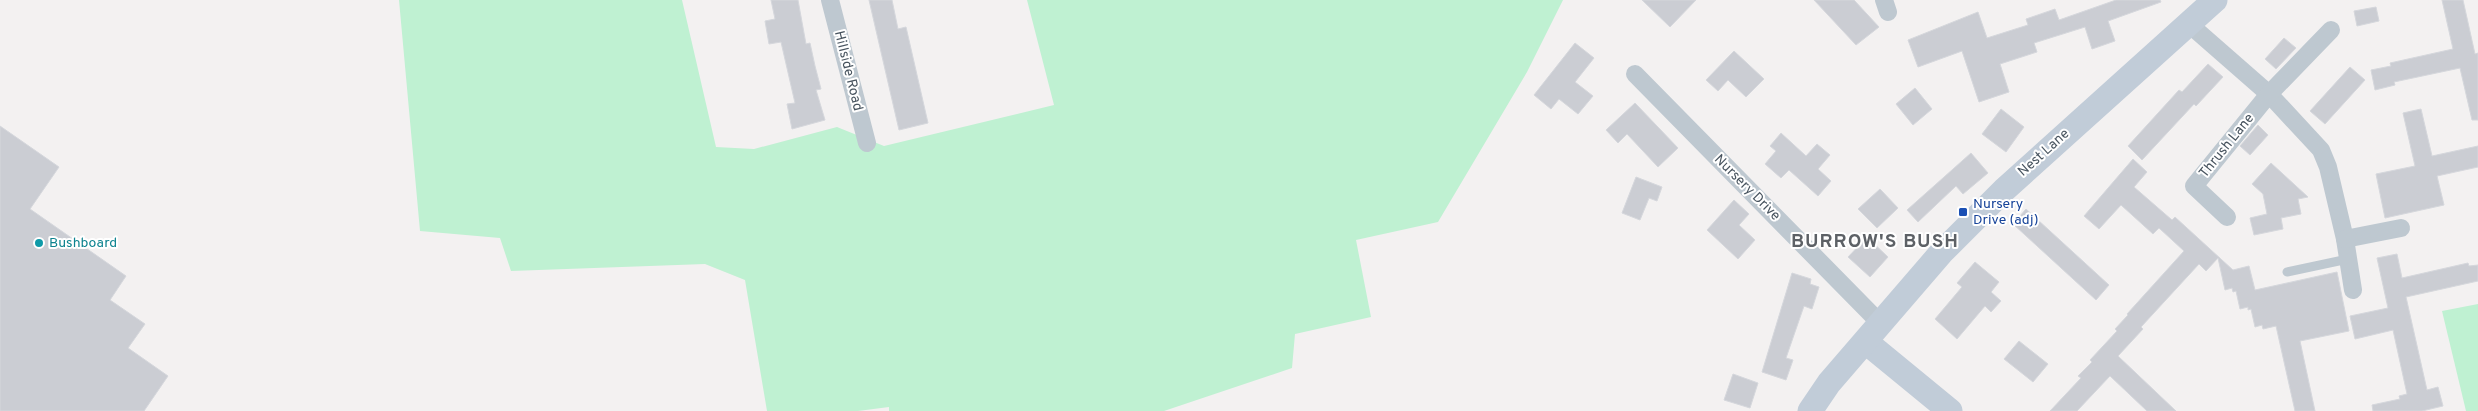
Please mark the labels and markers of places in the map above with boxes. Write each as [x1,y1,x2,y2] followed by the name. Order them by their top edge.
[1973,196,2038,229] place label: Nursery Drive (adj)
[1957,206,1969,218] marker: Nursery Drive (adj)
[49,235,117,252] place label: Bushboard
[33,237,45,249] marker: Bushboard

